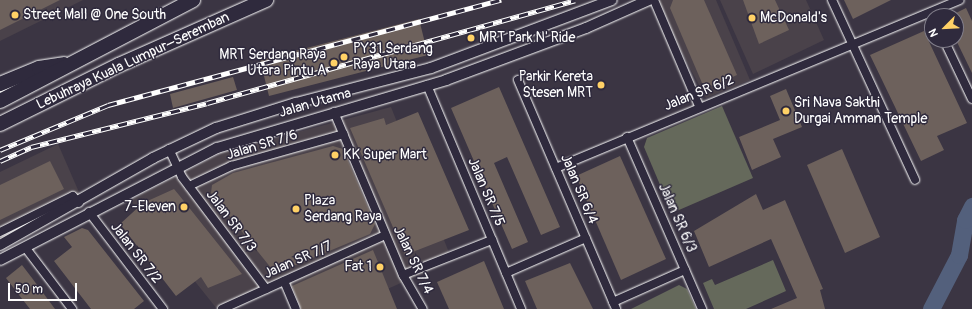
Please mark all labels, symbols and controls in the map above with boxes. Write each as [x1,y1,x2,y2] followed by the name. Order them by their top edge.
[23,7,166,23] place label: Street Mall @ One South
[924,8,964,48] north arrow
[34,9,232,113] street label: Lebuhraya Kuala Lumpur–Seremban
[10,10,20,20] marker: Street Mall @ One South
[760,10,827,26] place label: McDonald's
[747,13,757,23] marker: McDonald's
[926,27,941,39] text: N
[479,30,575,46] place label: MRT Park N' Ride
[466,33,476,43] marker: MRT Park N' Ride
[353,41,433,74] place label: PY31 Serdang Raya Utara
[219,47,326,80] place label: MRT Serdang Raya Utara Pintu A
[338,51,350,63] marker: PY31 Serdang Raya Utara
[329,58,339,68] marker: MRT Serdang Raya Utara Pintu A
[519,69,593,102] place label: Parkir Kereta Stesen MRT
[662,71,736,115] street label: Jalan SR 6/2
[596,80,606,90] marker: Parkir Kereta Stesen MRT
[277,85,353,121] street label: Jalan Utama
[794,95,927,128] place label: Sri Nava Sakthi Durgai Amman Temple
[781,106,791,116] marker: Sri Nava Sakthi Durgai Amman Temple
[224,126,300,164] street label: Jalan SR 7/6
[343,147,427,163] place label: KK Super Mart
[330,150,340,160] marker: KK Super Mart
[557,152,601,226] street label: Jalan SR 6/4
[464,155,508,229] street label: Jalan SR 7/5
[654,181,700,255] street label: Jalan SR 6/3
[202,187,260,255] street label: Jalan SR 7/3
[304,193,382,226] place label: Plaza Serdang Raya
[124,199,176,215] place label: 7-Eleven
[179,202,189,212] marker: 7-Eleven
[291,204,301,214] marker: Plaza Serdang Raya
[107,219,165,287] street label: Jalan SR 7/2
[389,223,437,297] street label: Jalan SR 7/4
[261,238,335,282] street label: Jalan SR 7/7
[344,259,372,275] place label: Fat 1
[375,262,385,272] marker: Fat 1
[10,275,79,301] scale bar
[15,282,43,297] text: 50 m

